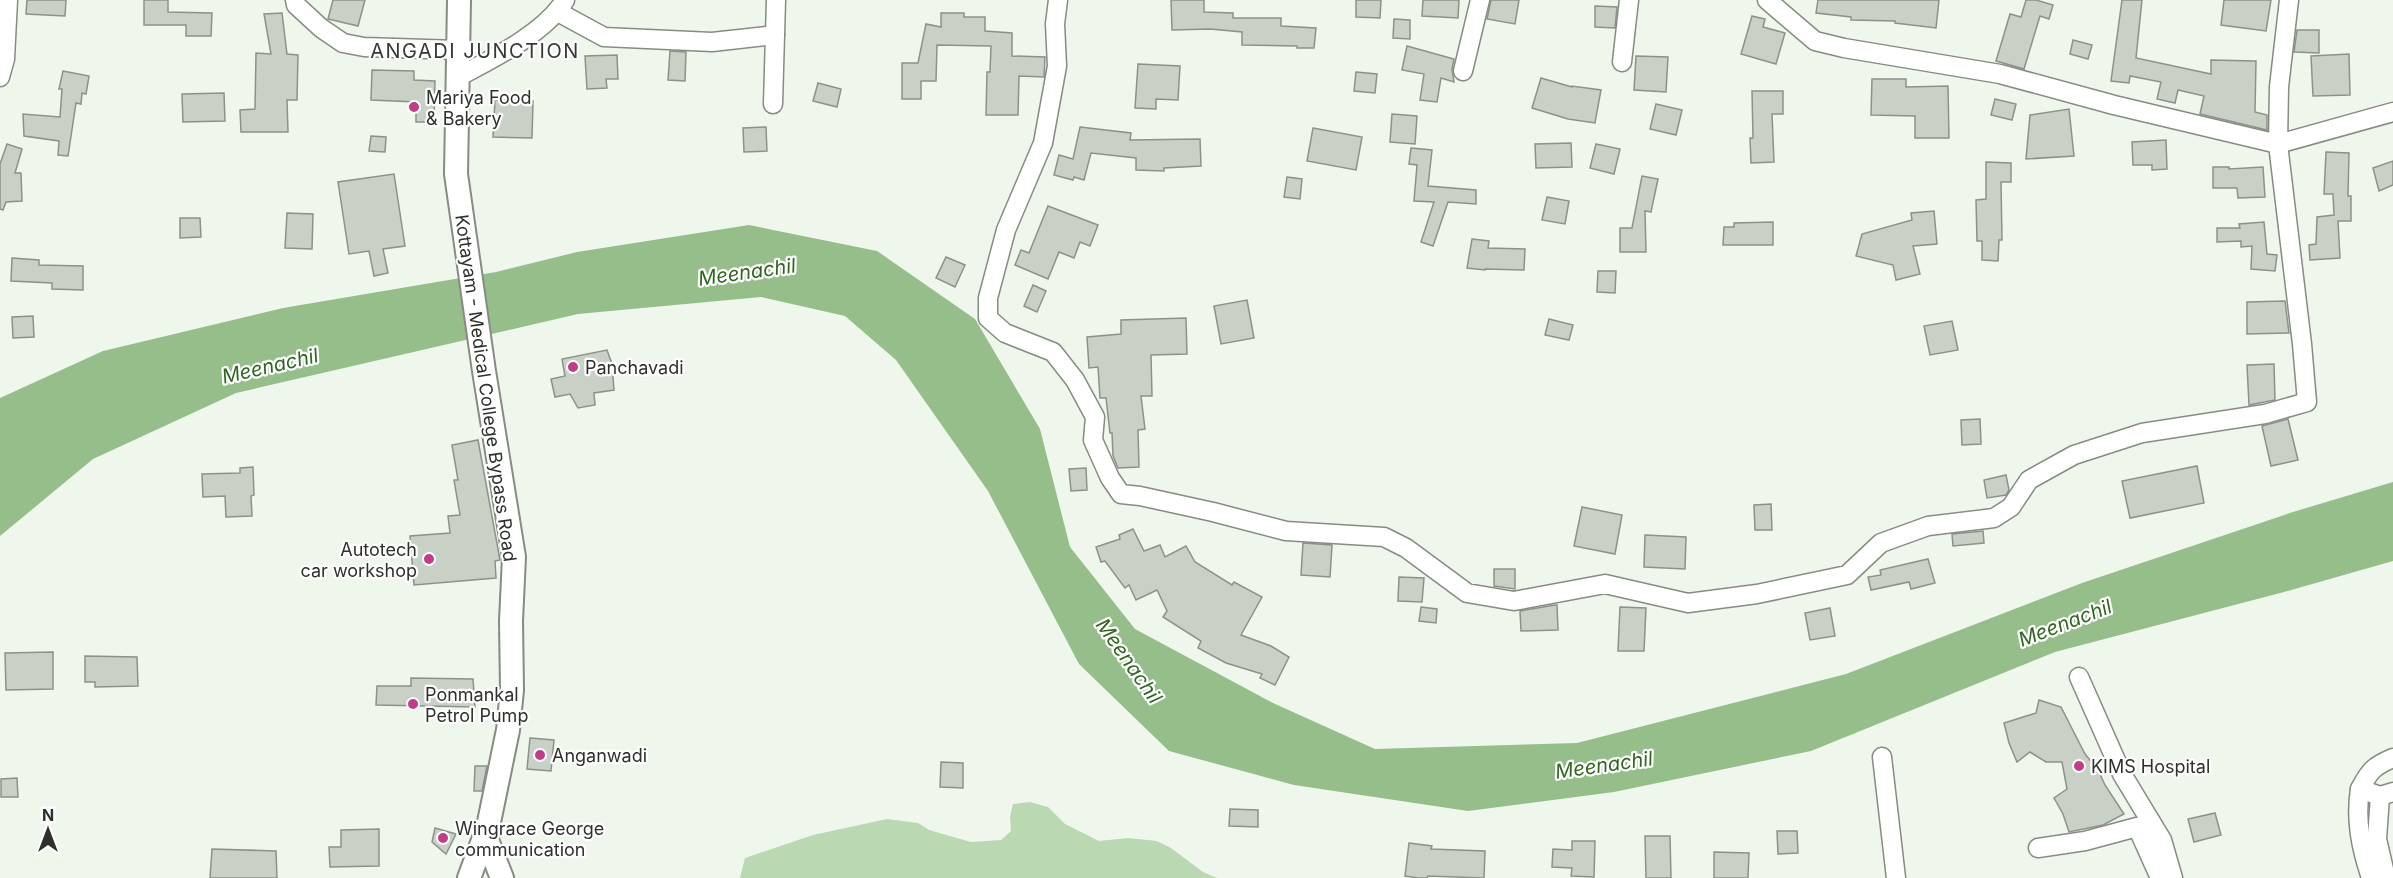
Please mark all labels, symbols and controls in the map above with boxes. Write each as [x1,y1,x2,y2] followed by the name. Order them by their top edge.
[370,39,580,63] district label: ANGADI JUNCTION
[426,87,532,129] place label: Mariya Food & Bakery
[407,100,421,114] marker: Mariya Food & Bakery
[451,213,521,563] street label: Kottayam - Medical College Bypass Road
[697,253,797,291] water label: Meenachil
[219,343,321,389] water label: Meenachil
[585,357,684,378] place label: Panchavadi
[566,360,580,374] marker: Panchavadi
[301,539,417,581] place label: Autotech car workshop
[422,552,436,566] marker: Autotech car workshop
[2015,594,2115,652] water label: Meenachil
[1091,614,1167,708] water label: Meenachil
[425,684,528,726] place label: Ponmankal Petrol Pump
[406,697,420,711] marker: Ponmankal Petrol Pump
[552,745,647,766] place label: Anganwadi
[1554,746,1654,784] water label: Meenachil
[533,748,547,762] marker: Anganwadi
[2091,756,2210,777] place label: KIMS Hospital
[2072,759,2086,773] marker: KIMS Hospital
[18,800,78,860] north arrow
[42,805,54,825] text: N
[455,818,604,860] place label: Wingrace George communication
[436,831,450,845] marker: Wingrace George communication

